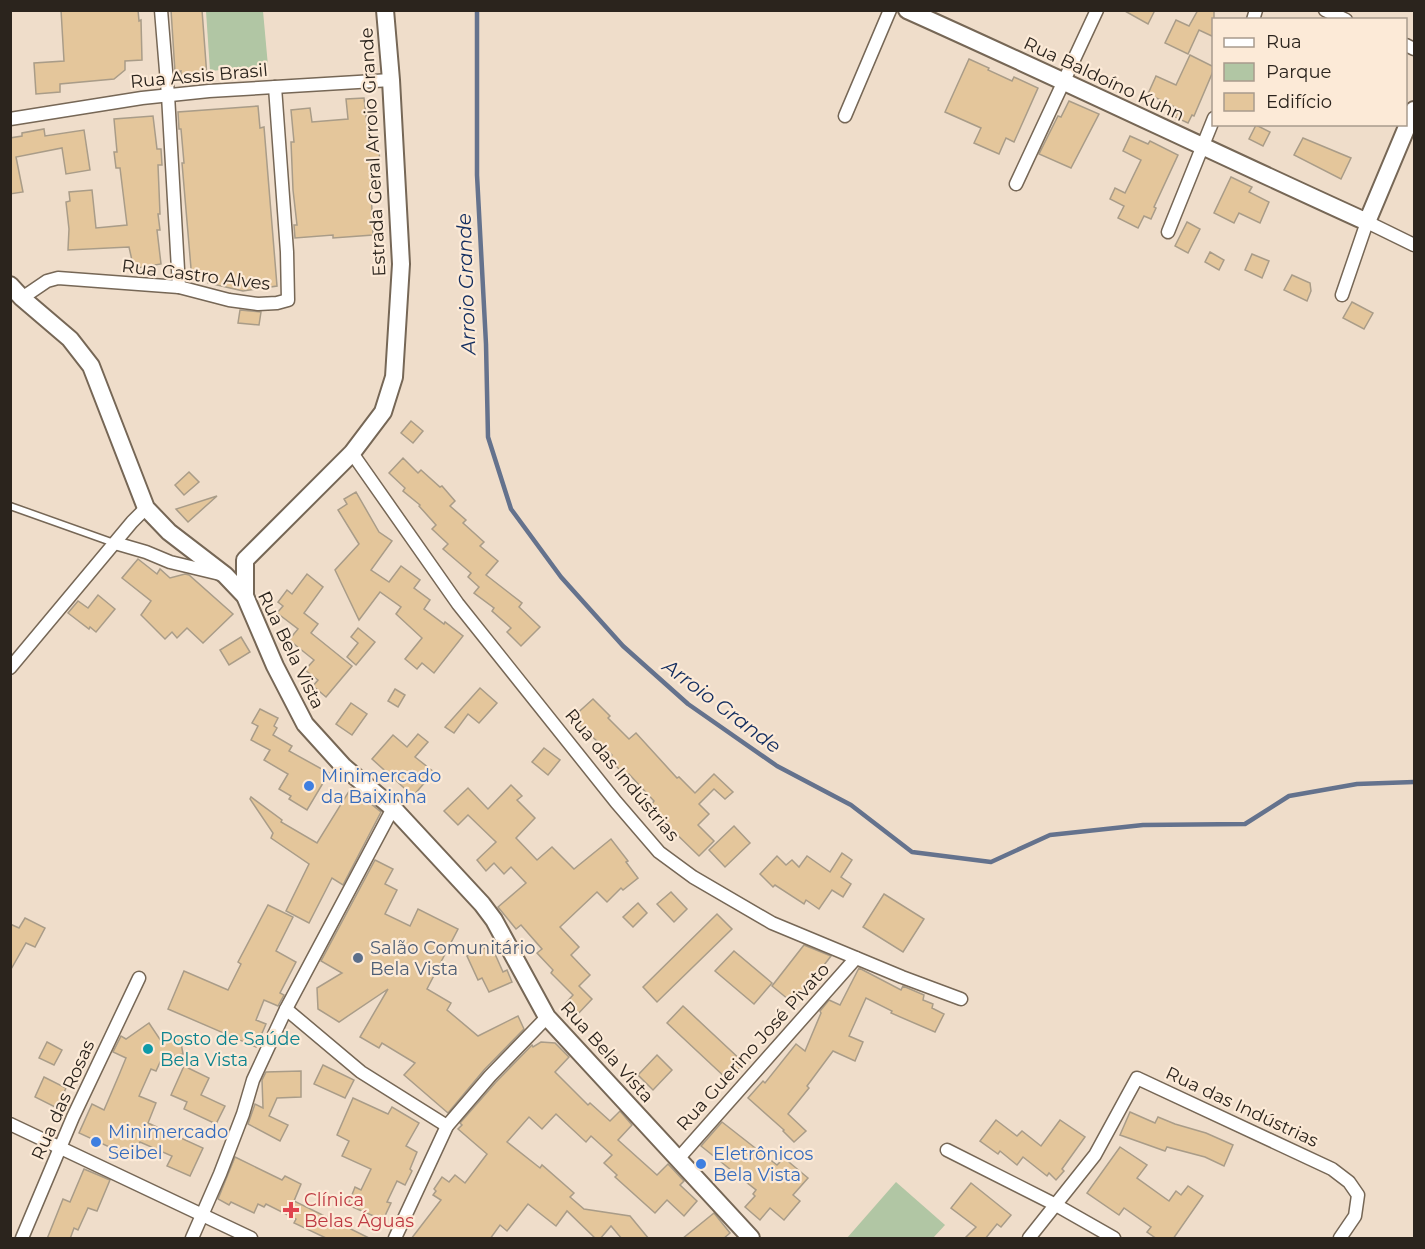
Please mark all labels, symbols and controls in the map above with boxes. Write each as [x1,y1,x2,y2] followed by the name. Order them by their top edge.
[1212,18,1407,126] legend
[355,27,391,277] street label: Estrada Geral Arroio Grande
[1266,31,1302,53] text: Rua
[1020,32,1188,126] street label: Rua Baldoíno Kuhn
[129,59,269,93] street label: Rua Assis Brasil
[1266,61,1332,83] text: Parque
[1266,91,1332,113] text: Edifício
[452,213,480,356] water label: Arroio Grande
[120,255,272,295] street label: Rua Castro Alves
[253,587,329,713] street label: Rua Bela Vista
[657,653,786,758] water label: Arroio Grande
[560,704,684,846] street label: Rua das Indústrias
[321,765,441,808] place label: Minimercado da Baixinha
[302,779,316,793] marker: Minimercado da Baixinha
[370,937,536,980] place label: Salão Comunitário Bela Vista
[351,951,365,965] marker: Salão Comunitário Bela Vista
[672,959,834,1135] street label: Rua Guerino José Pivato
[556,997,658,1107] street label: Rua Bela Vista
[160,1028,301,1071] place label: Posto de Saúde Bela Vista
[27,1036,99,1164] street label: Rua das Rosas
[141,1042,155,1056] marker: Posto de Saúde Bela Vista
[1162,1062,1322,1152] street label: Rua das Indústrias
[108,1121,228,1164] place label: Minimercado Seibel
[89,1135,103,1149] marker: Minimercado Seibel
[713,1143,814,1186] place label: Eletrônicos Bela Vista
[694,1157,708,1171] marker: Eletrônicos Bela Vista
[304,1189,414,1232] place label: Clínica Belas Águas
[282,1201,300,1219] marker: Clínica Belas Águas

